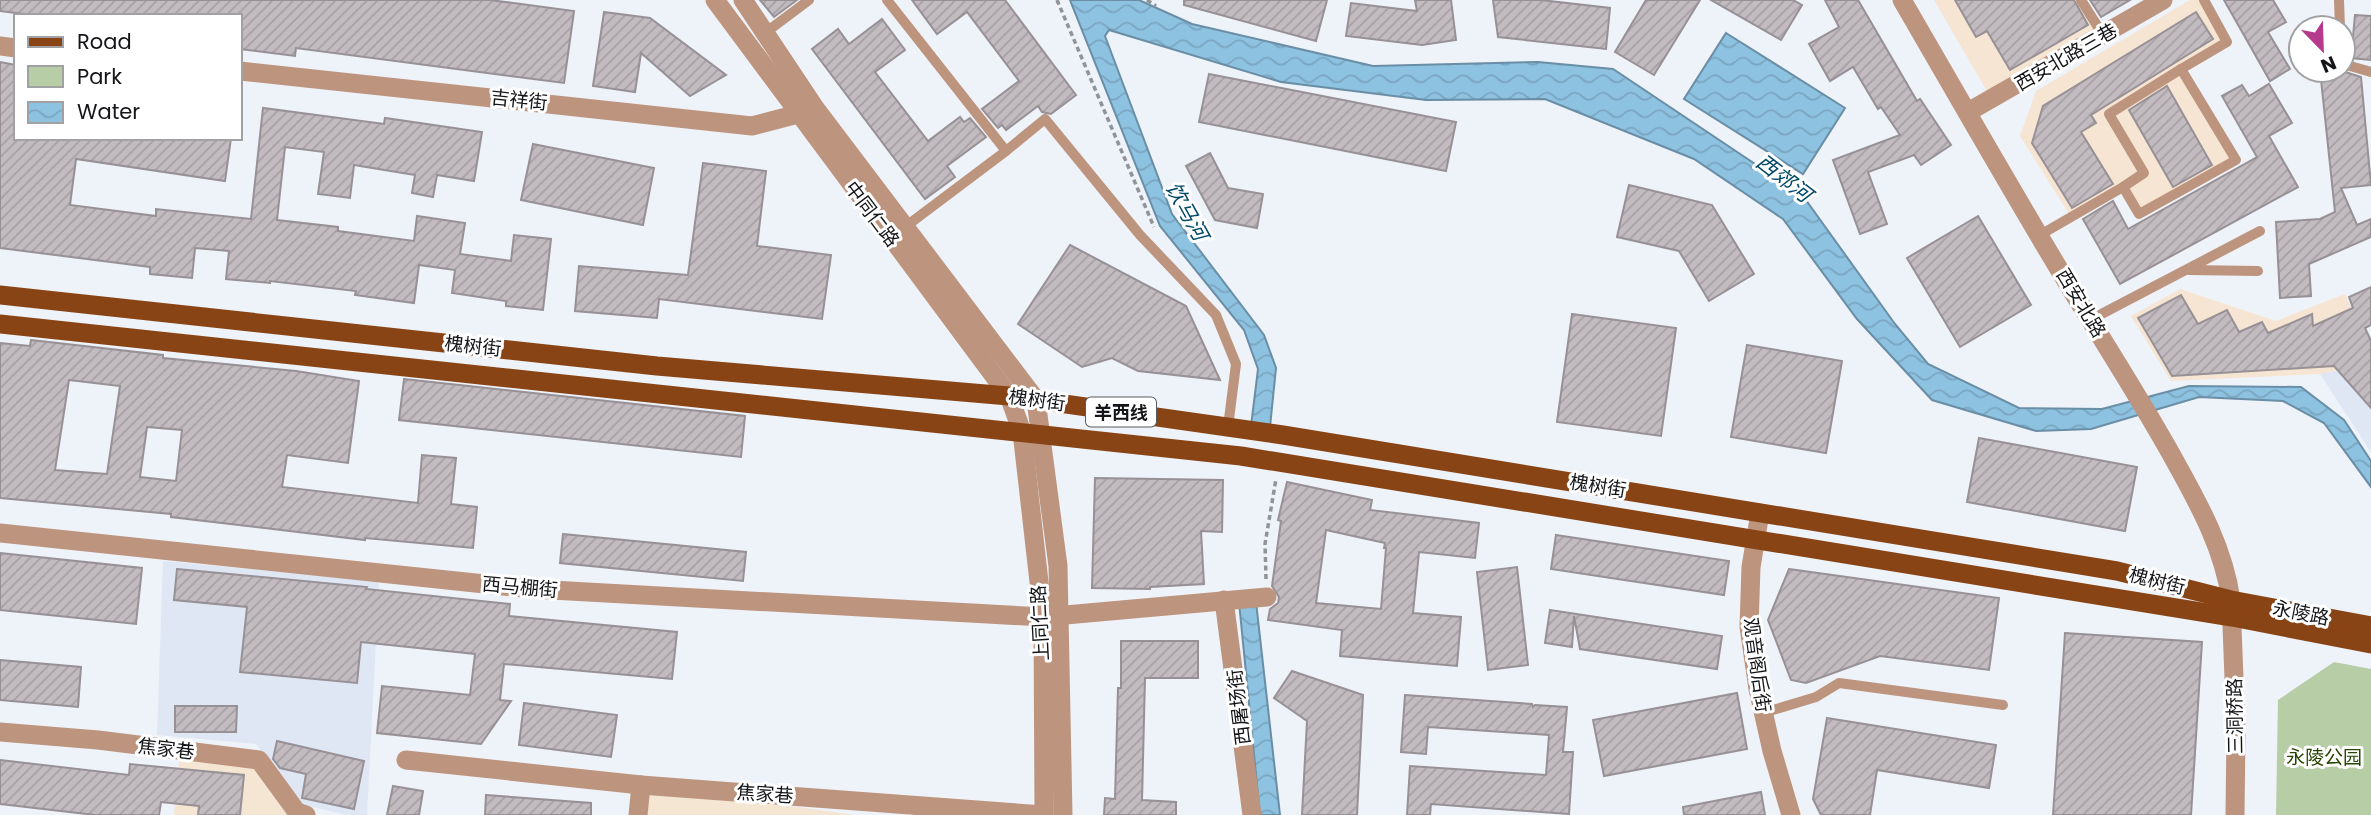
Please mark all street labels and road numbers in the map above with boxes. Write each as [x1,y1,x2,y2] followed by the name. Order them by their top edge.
[2010,17,2122,97] street label: 西安北路三巷
[489,84,549,116] street label: 吉祥街
[838,176,906,252] street label: 中同仁路
[2050,263,2112,343] street label: 西安北路
[443,330,503,362] street label: 槐树街
[1007,383,1067,417] street label: 槐树街
[1086,398,1156,426] road number: 羊西线
[1568,468,1628,504] street label: 槐树街
[2126,561,2188,601] street label: 槐树街
[481,570,559,604] street label: 西马棚街
[1025,584,1055,662] street label: 上同仁路
[2270,594,2332,632] street label: 永陵路
[1737,616,1777,714] street label: 观音阁后街
[1221,668,1257,746] street label: 西屠场街
[2221,678,2249,754] street label: 三洞桥路
[136,732,196,766] street label: 焦家巷
[736,779,794,809] street label: 焦家巷

